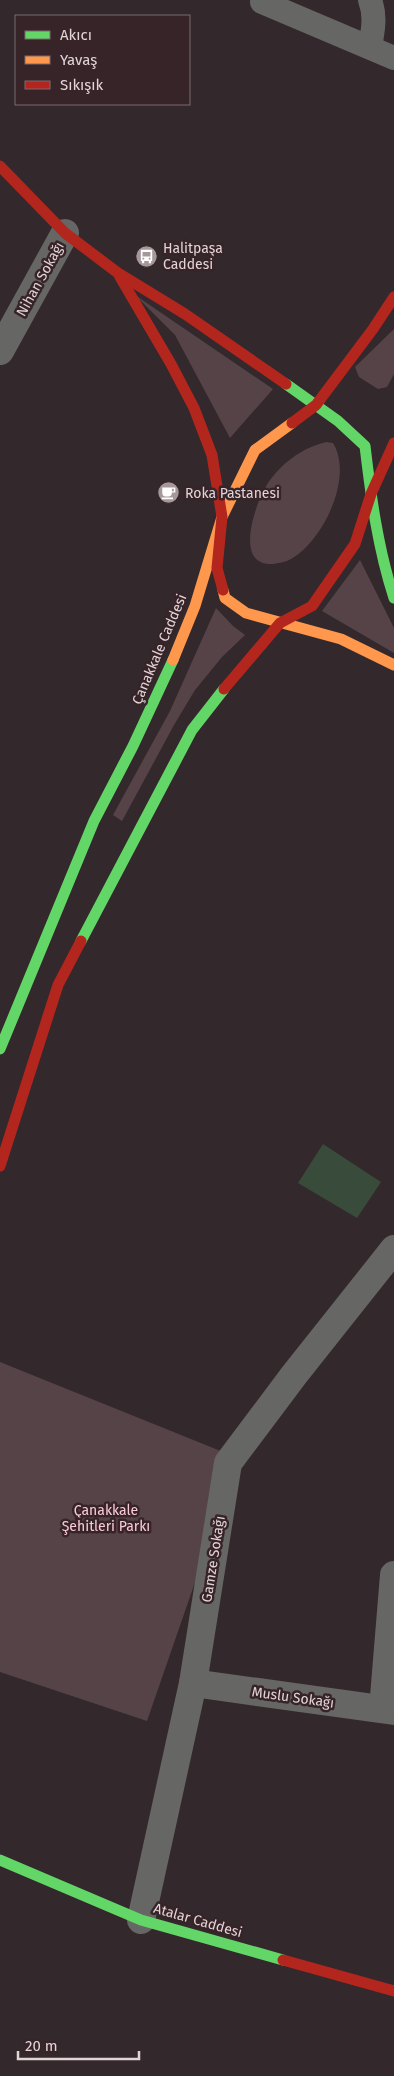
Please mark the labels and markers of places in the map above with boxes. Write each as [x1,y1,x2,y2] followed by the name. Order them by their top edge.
[163,240,223,273] place label: Halitpaşa Caddesi
[135,244,159,268] bus stop icon: Halitpaşa Caddesi
[157,481,181,505] cafe icon: Roka Pastanesi
[185,485,280,502] place label: Roka Pastanesi

